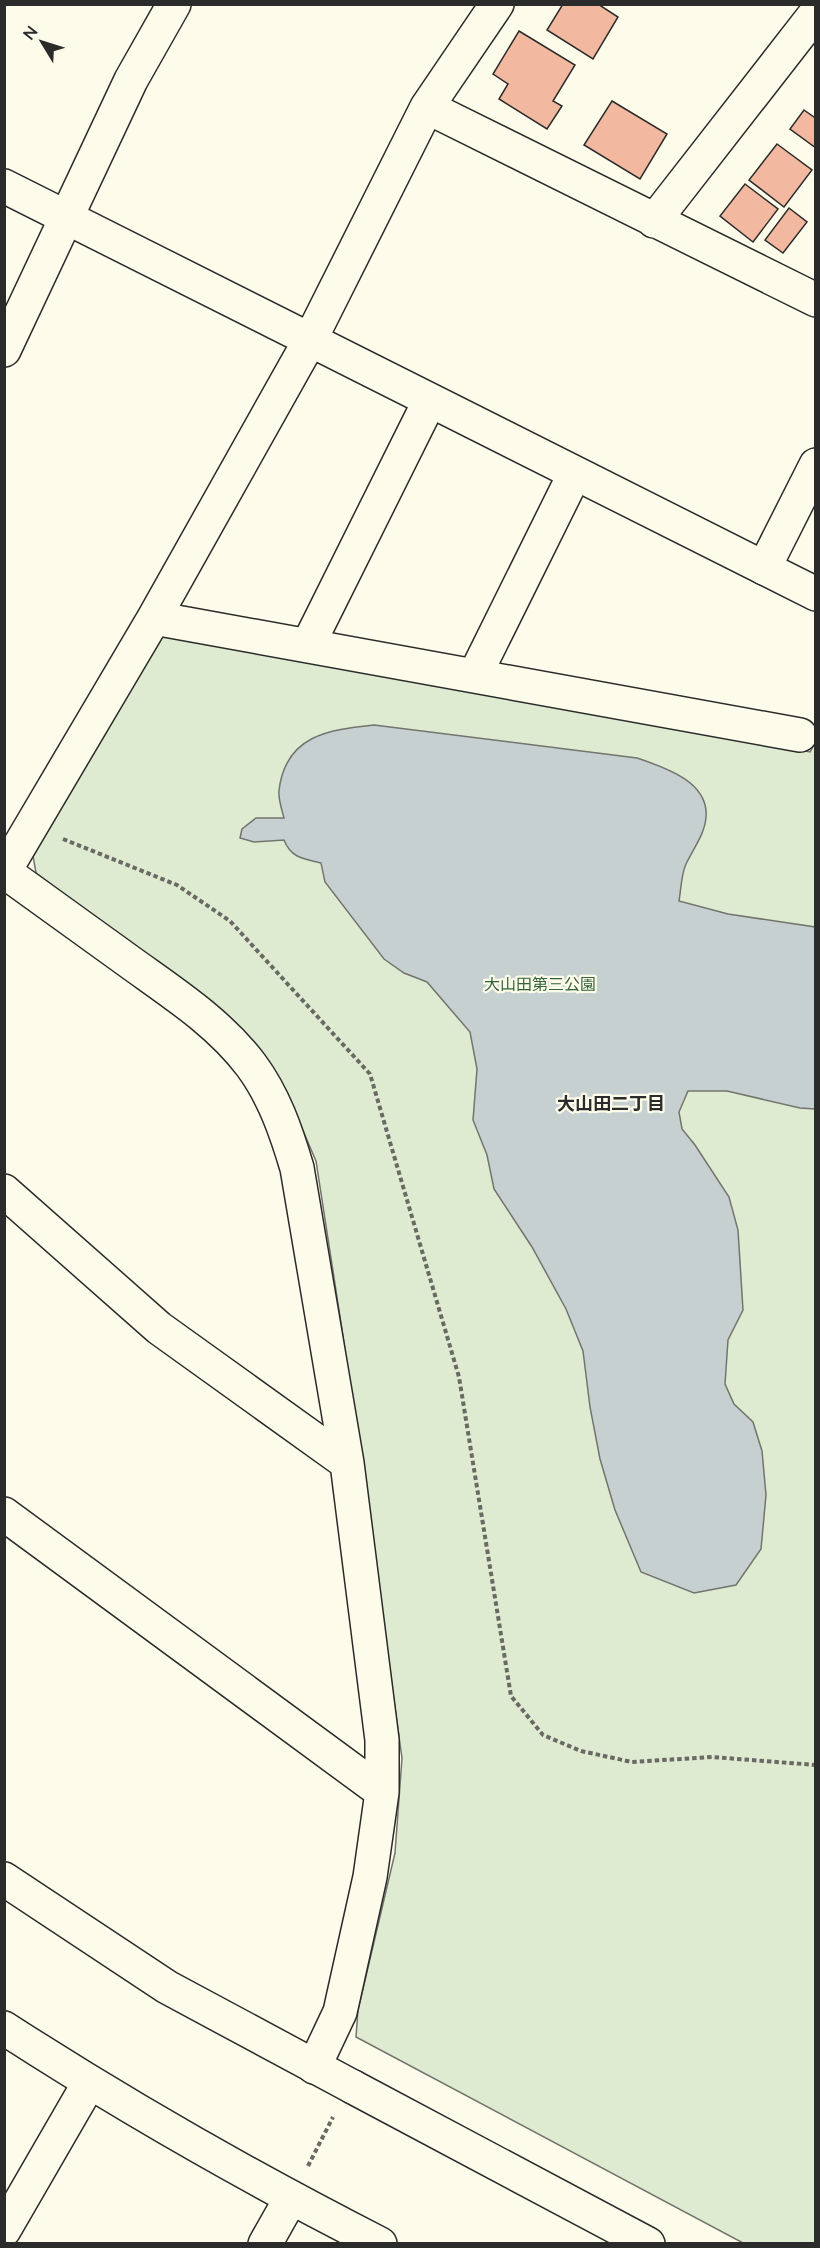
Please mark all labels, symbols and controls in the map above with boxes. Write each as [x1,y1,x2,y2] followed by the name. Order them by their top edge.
[12,12,72,72] north arrow
[19,22,41,43] text: N
[484,974,596,993] park label: 大山田第三公園
[557,1092,665,1114] district label: 大山田二丁目

